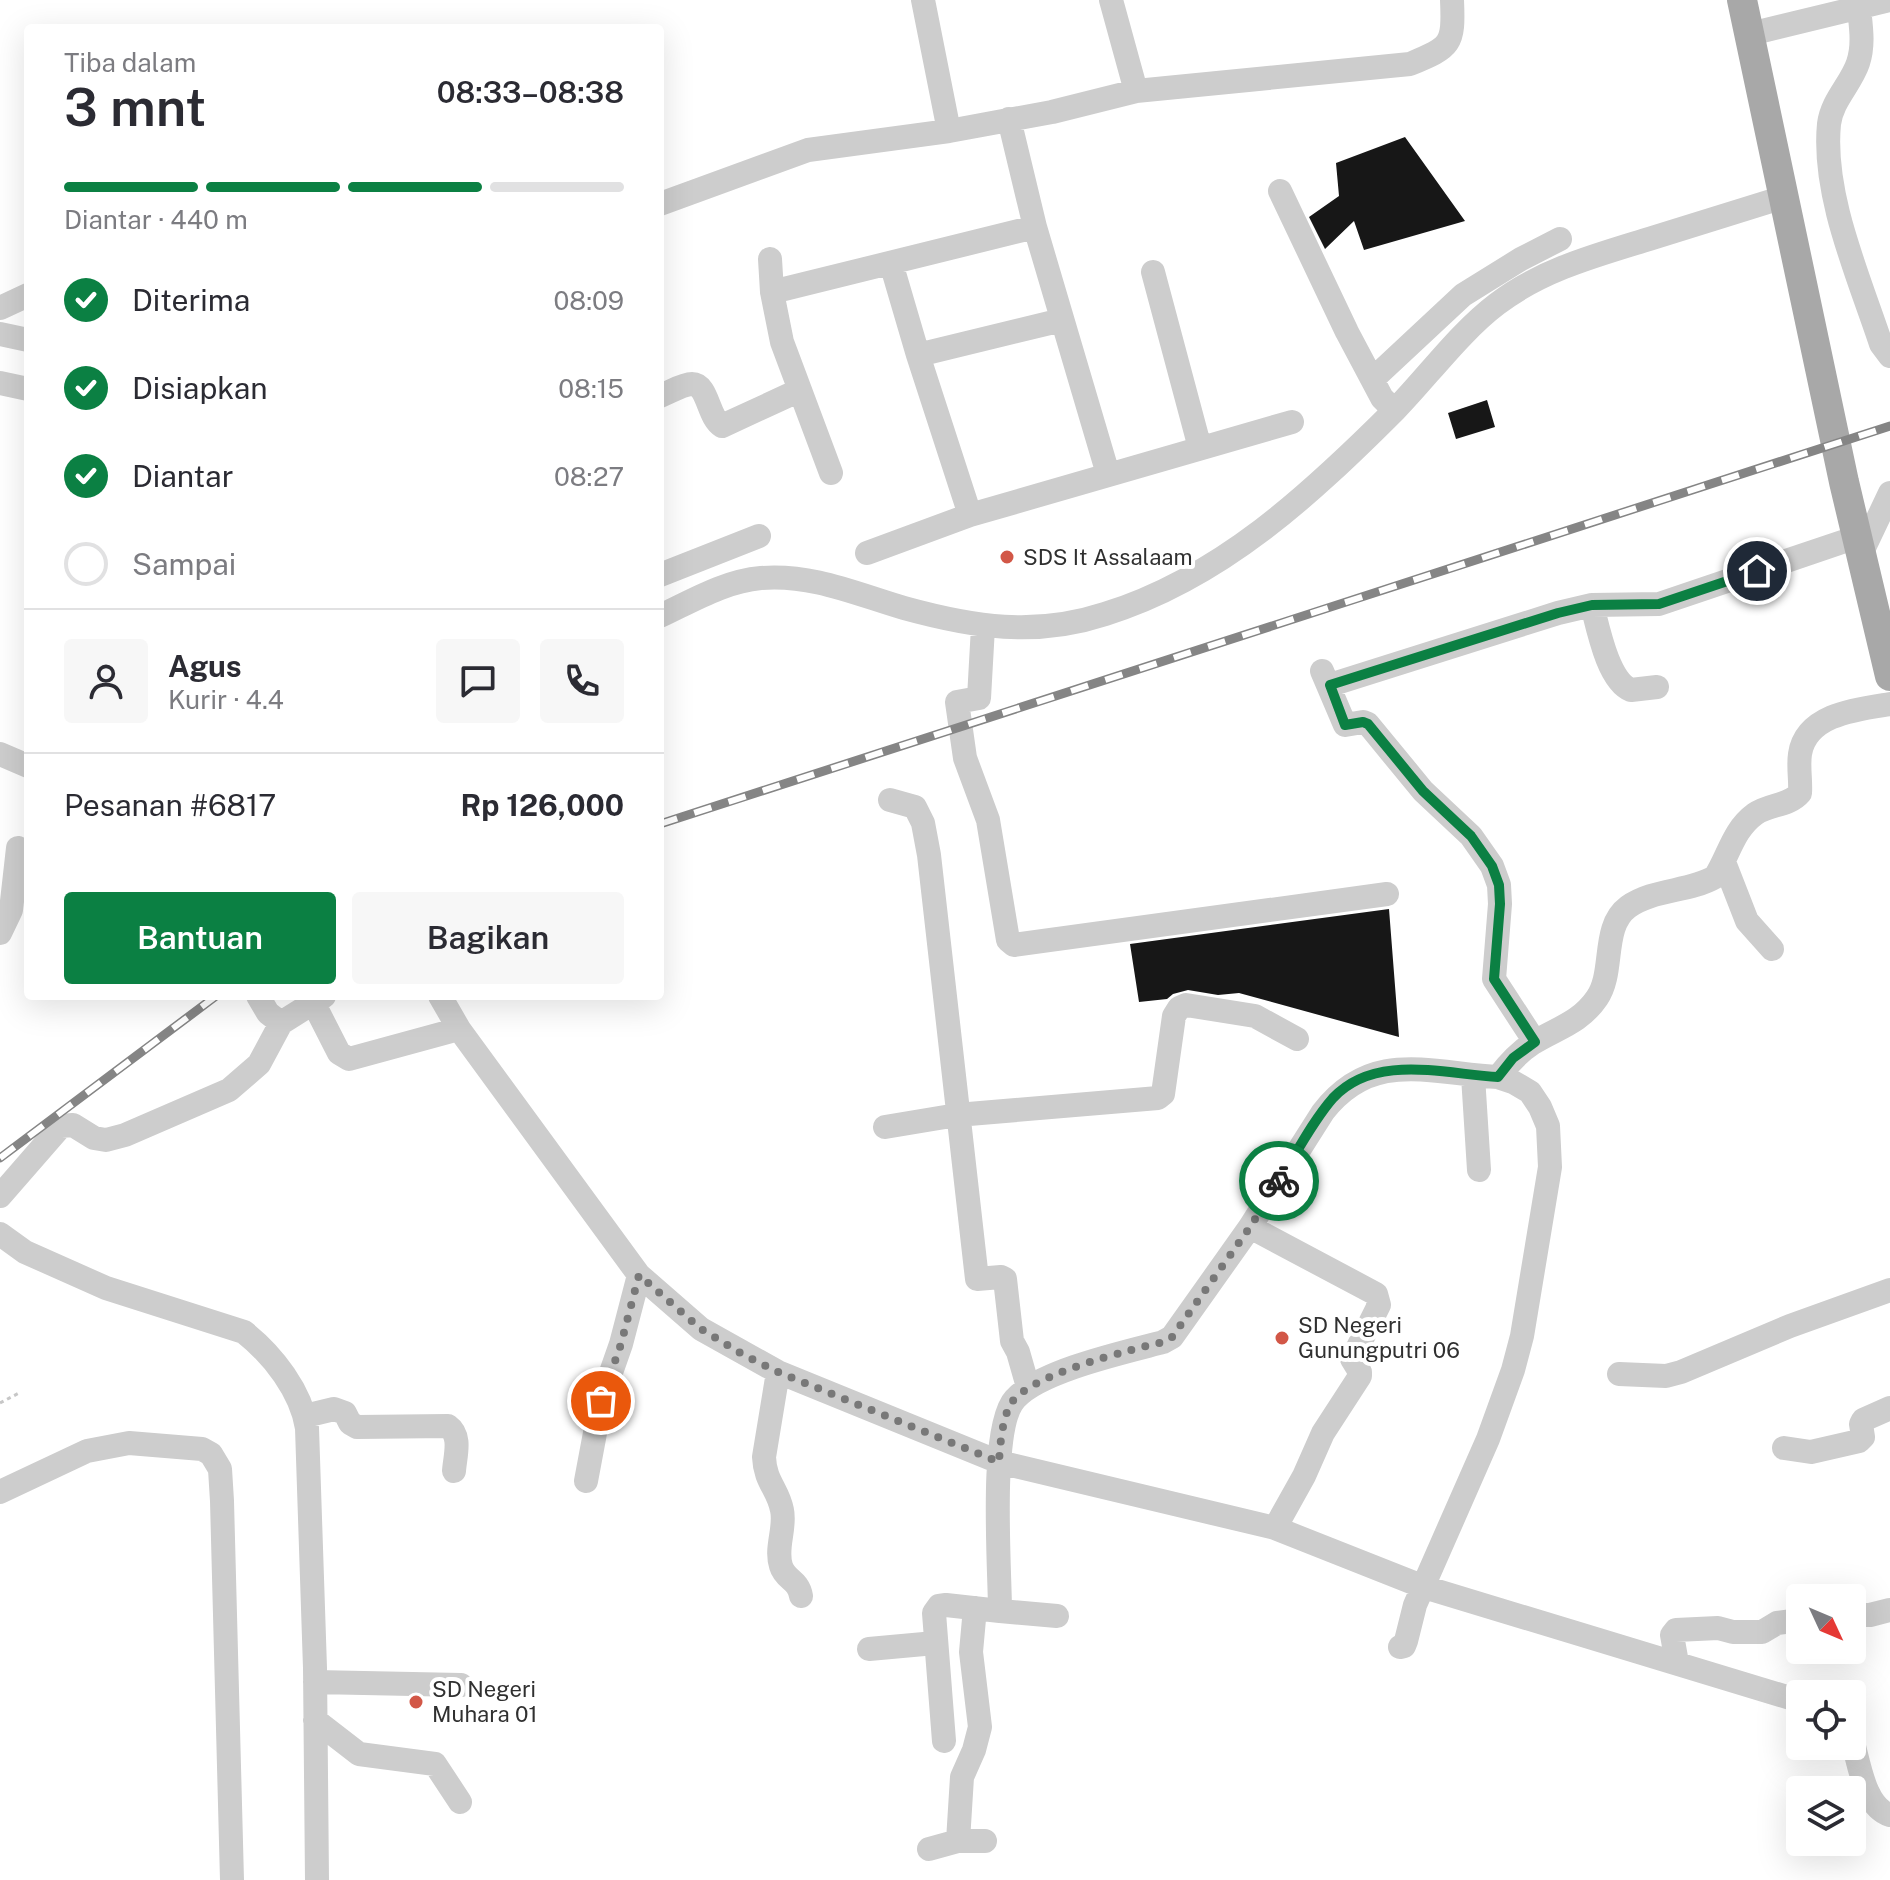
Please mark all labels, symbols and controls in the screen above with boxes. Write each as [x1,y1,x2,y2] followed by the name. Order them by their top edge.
[64,47,196,78] text: Tiba dalam
[437,74,624,110] text: 08:33–08:38
[64,77,206,138] text: 3 mnt
[64,204,248,235] text: Diantar · 440 m
[64,278,108,322] icon: check
[132,282,250,318] text: Diterima
[554,285,624,316] text: 08:09
[64,366,108,410] icon: check
[132,370,268,406] text: Disiapkan
[558,373,624,404] text: 08:15
[64,454,108,498] icon: check
[132,458,233,494] text: Diantar
[554,461,624,492] text: 08:27
[1723,537,1791,605] pin
[1023,544,1192,570] place label: SDS It Assalaam
[132,546,236,582] text: Sampai
[998,548,1016,566] marker: SDS It Assalaam
[1735,549,1779,593] icon: home
[64,639,148,723] button: person
[436,639,520,723] button: chat
[540,639,624,723] button: phone
[168,648,242,684] text: Agus
[168,684,284,715] text: Kurir · 4.4
[64,787,276,823] text: Pesanan #6817
[460,787,624,823] text: Rp 126,000
[64,892,336,984] button: Bantuan
[352,892,624,984] button: Bagikan
[1239,1141,1319,1221] courier
[1257,1159,1301,1203] icon: bike
[1298,1312,1460,1363] place label: SD Negeri Gunungputri 06
[1273,1329,1291,1347] marker: SD Negeri Gunungputri 06
[567,1367,635,1435] pin
[579,1379,623,1423] icon: bag
[1786,1584,1866,1664] north arrow
[1786,1584,1866,1856] map controls
[432,1676,537,1727] place label: SD Negeri Muhara 01
[1786,1680,1866,1760] button: locate
[407,1693,425,1711] marker: SD Negeri Muhara 01
[1786,1776,1866,1856] button: layers

